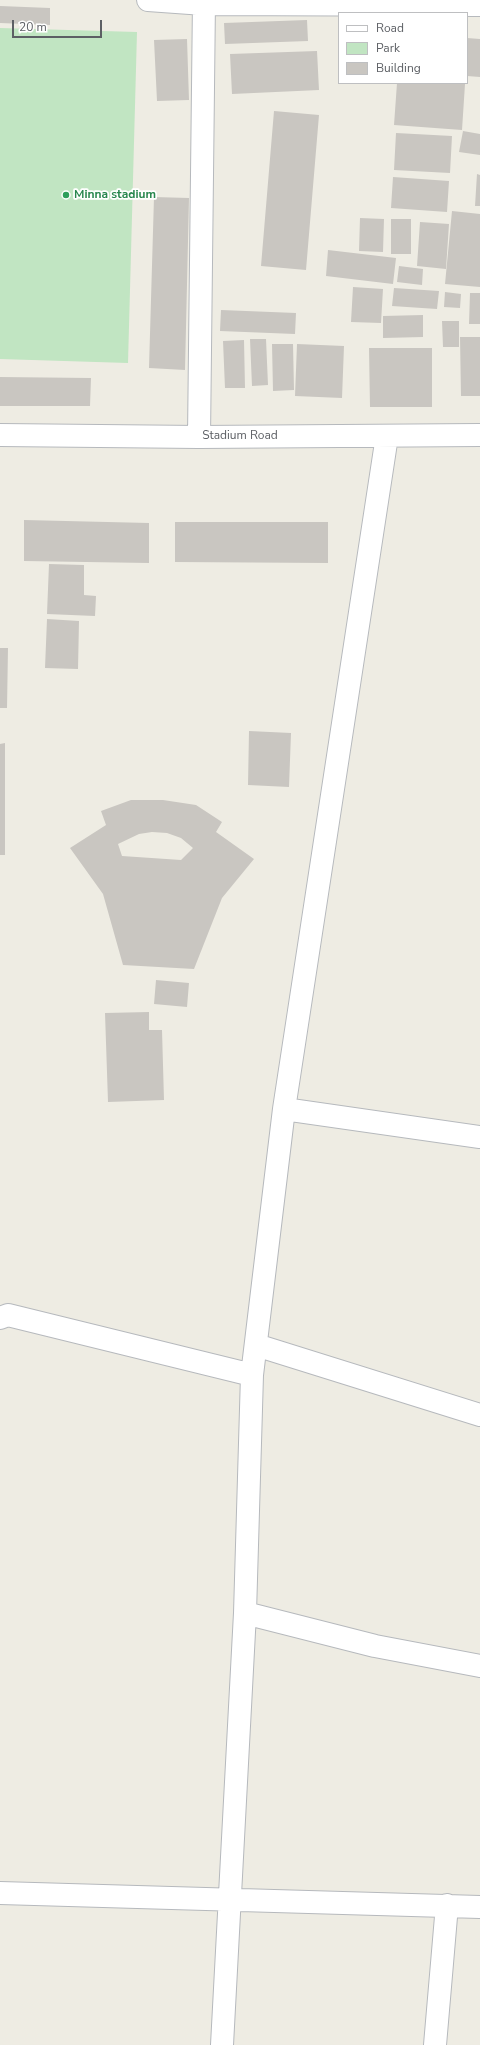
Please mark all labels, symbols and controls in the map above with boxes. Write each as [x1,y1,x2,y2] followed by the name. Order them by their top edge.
[14,12,104,38] scale bar
[338,12,468,84] legend
[19,19,47,35] text: 20 m
[376,20,404,36] text: Road
[376,40,400,56] text: Park
[376,60,421,76] text: Building
[74,188,156,202] place label: Minna stadium
[61,190,71,200] marker: Minna stadium
[202,429,278,443] street label: Stadium Road

